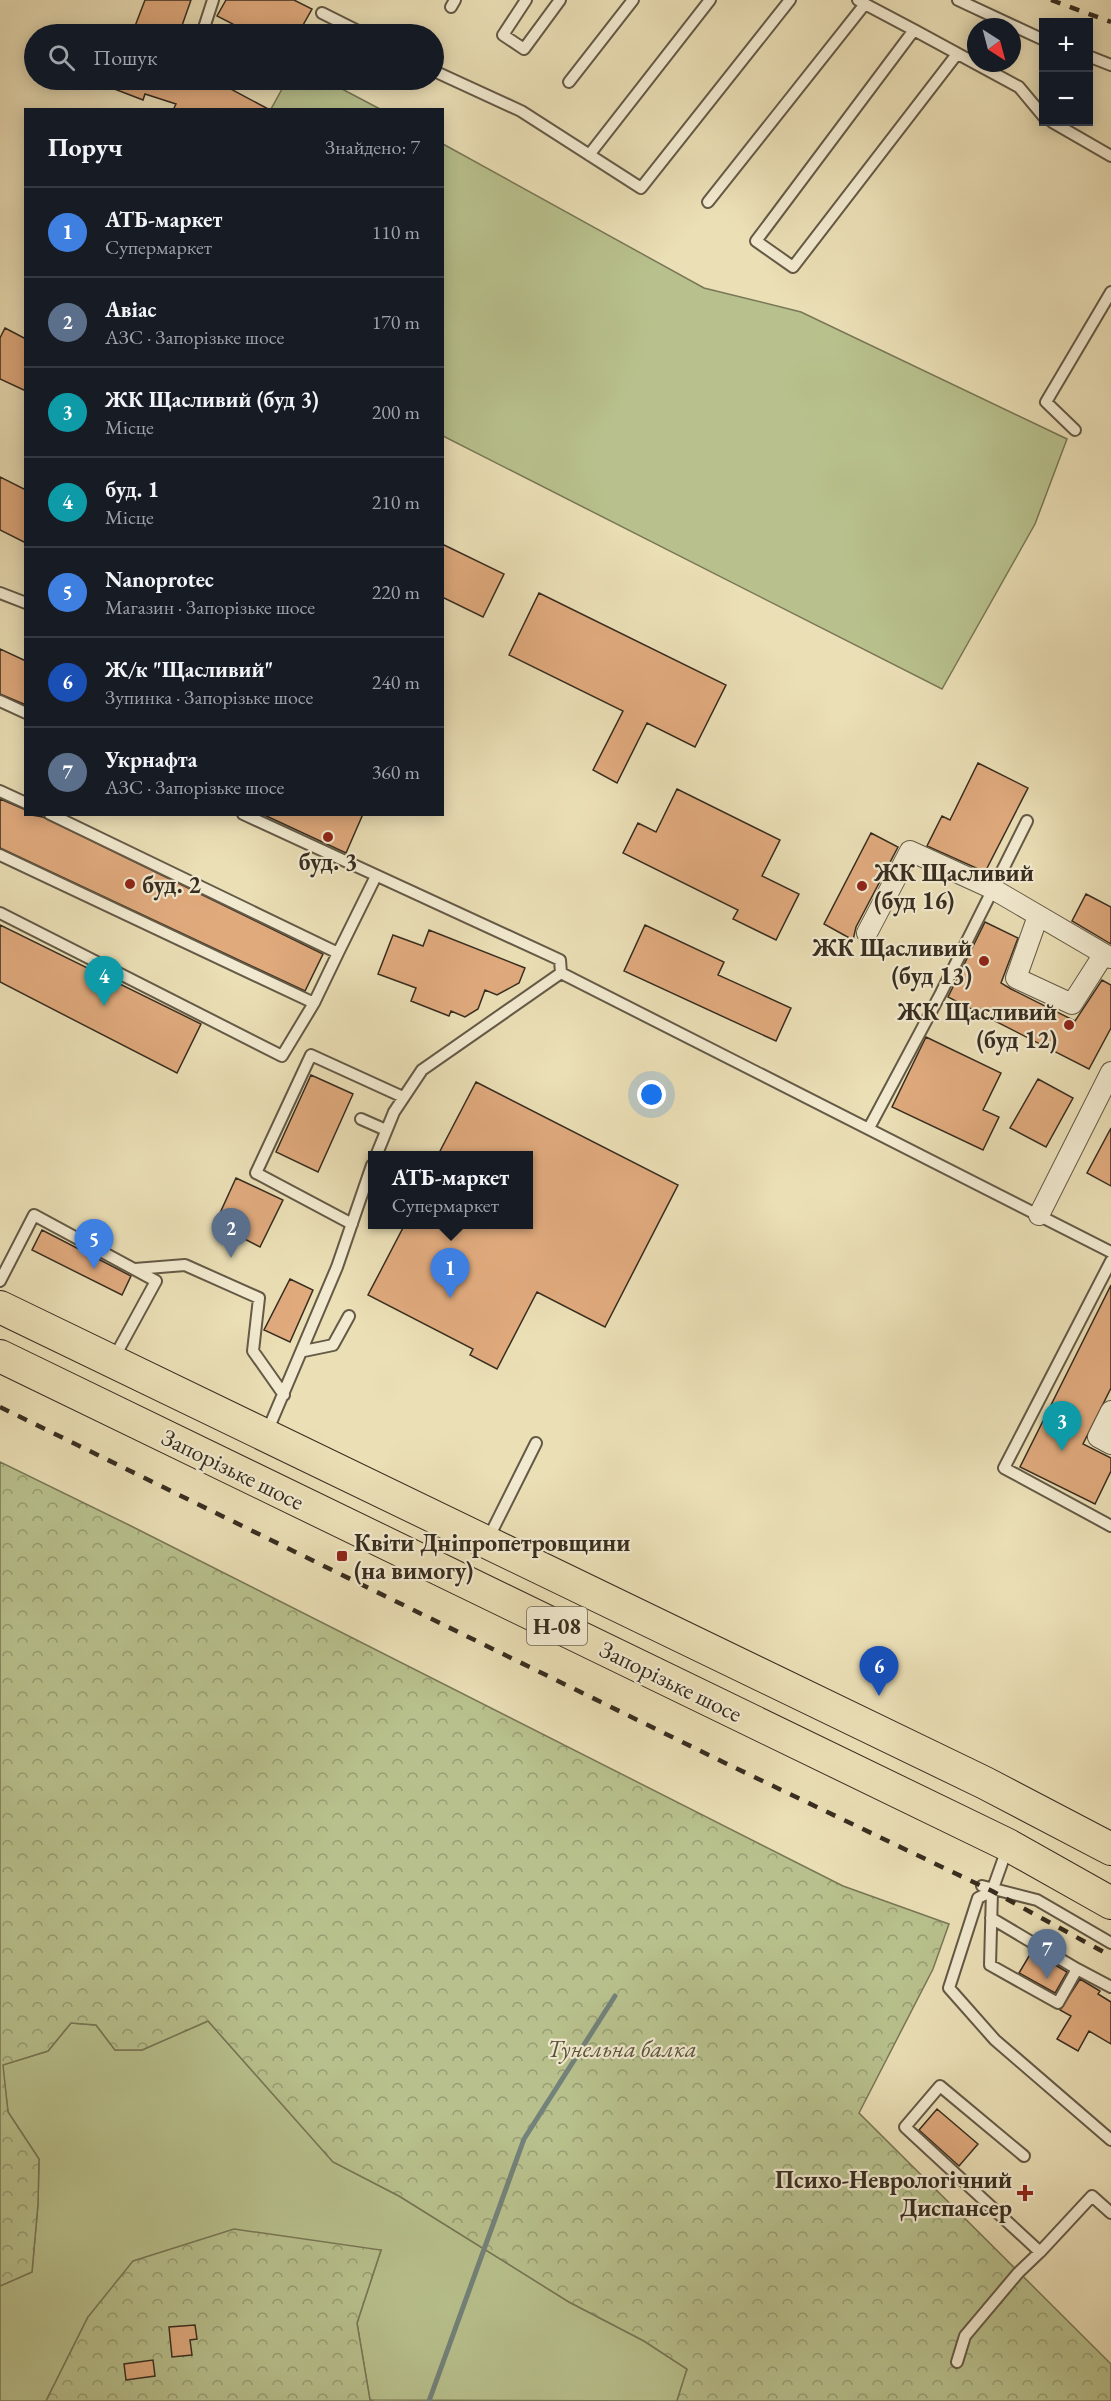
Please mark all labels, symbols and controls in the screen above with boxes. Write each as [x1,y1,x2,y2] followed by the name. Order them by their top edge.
[967,18,1021,72] north arrow
[1039,18,1093,126] map controls
[1039,18,1093,72] button: +
[24,24,444,90] search box
[45,41,78,74] icon: search
[93,43,157,72] text: Пошук
[1039,72,1093,126] button: −
[48,130,123,164] text: Поруч
[325,134,420,160] text: Знайдено: 7
[105,205,222,234] text: АТБ-маркет
[62,219,73,245] text: 1
[372,219,420,245] text: 110 m
[105,234,212,260] text: Супермаркет
[105,295,157,324] text: Авіас
[62,309,73,335] text: 2
[372,309,420,335] text: 170 m
[105,324,284,350] text: АЗС · Запорізьке шосе
[105,385,319,414] text: ЖК Щасливий (буд 3)
[62,399,73,425] text: 3
[372,399,420,425] text: 200 m
[105,414,154,440] text: Місце
[105,475,159,504] text: буд. 1
[62,489,73,515] text: 4
[372,489,420,515] text: 210 m
[105,504,154,530] text: Місце
[105,565,214,594] text: Nanoprotec
[62,579,73,605] text: 5
[372,579,420,605] text: 220 m
[105,594,315,620] text: Магазин · Запорізьке шосе
[105,655,273,684] text: Ж/к "Щасливий"
[62,669,73,695] text: 6
[372,669,420,695] text: 240 m
[105,684,313,710] text: Зупинка · Запорізьке шосе
[105,745,197,774] text: Укрнафта
[62,759,73,785] text: 7
[372,759,420,785] text: 360 m
[105,774,284,800] text: АЗС · Запорізьке шосе
[321,830,335,844] marker: буд. 3
[298,846,358,878] place label: буд. 3
[873,857,1034,917] place label: ЖК Щасливий (буд 16)
[142,869,201,901] place label: буд. 2
[123,877,137,891] marker: буд. 2
[855,879,869,893] marker: ЖК Щасливий (буд 16)
[811,932,972,992] place label: ЖК Щасливий (буд 13)
[977,954,991,968] marker: ЖК Щасливий (буд 13)
[84,956,124,1006] pin: 4
[896,996,1057,1056] place label: ЖК Щасливий (буд 12)
[1062,1018,1076,1032] marker: ЖК Щасливий (буд 12)
[637,1080,666,1109] your location
[368,1151,533,1229] popup
[392,1163,509,1192] text: АТБ-маркет
[392,1192,499,1218] text: Супермаркет
[212,1208,250,1258] pin: 2
[74,1220,113,1269] pin: 5
[430,1248,470,1298] pin: 1
[1042,1402,1082,1451] pin: 3
[157,1421,309,1517] street label: Запорізьке шосе
[354,1527,630,1587] place label: Квіти Дніпропетровщини (на вимогу)
[335,1549,349,1563] marker: Квіти Дніпропетровщини (на вимогу)
[527,1607,587,1645] road number: Н-08
[595,1633,747,1729] street label: Запорізьке шосе
[860,1646,898,1696] pin: 6
[1028,1930,1066,1979] pin: 7
[547,2033,697,2064] park label: Тунельна балка
[775,2164,1012,2223] place label: Психо-Неврологічний Диспансер
[1016,2184,1034,2202] marker: Психо-Неврологічний Диспансер

